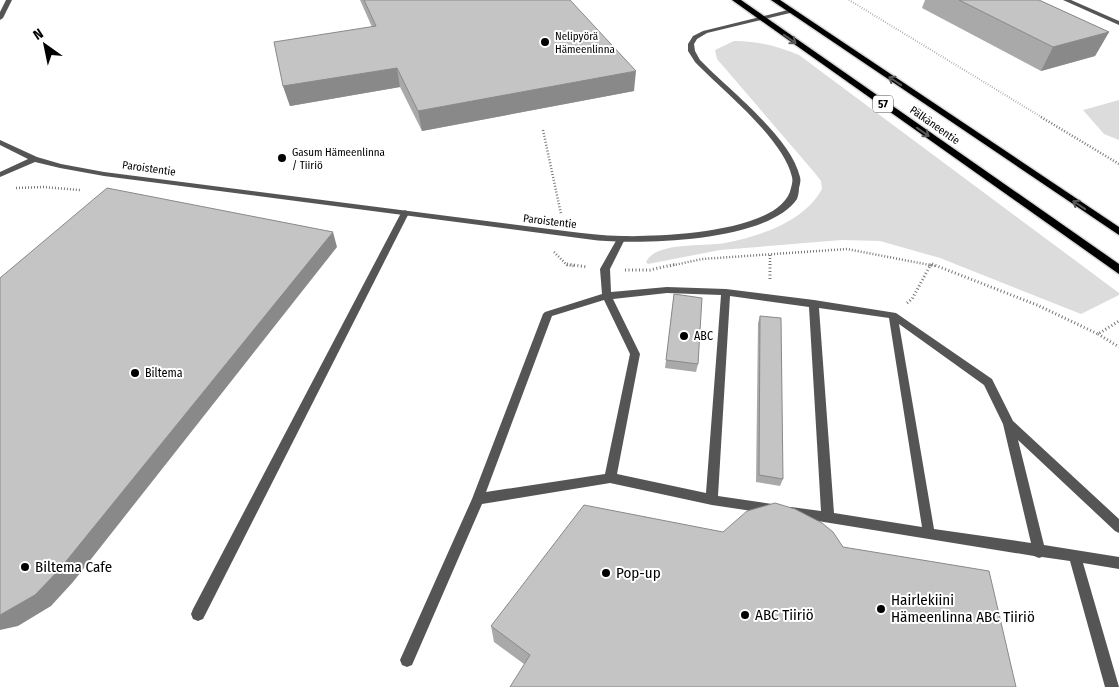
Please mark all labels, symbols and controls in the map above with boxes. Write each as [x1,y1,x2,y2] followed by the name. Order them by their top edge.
[20,20,70,70] north arrow
[30,25,46,44] text: N
[555,30,615,56] place label: Nelipyörä Hämeenlinna
[783,34,797,44] one-way arrow
[539,36,551,48] marker: Nelipyörä Hämeenlinna
[888,76,902,86] one-way arrow
[873,96,893,112] road number: 57
[907,103,962,147] street label: Pälkäneentie
[916,127,930,137] one-way arrow
[292,146,385,172] place label: Gasum Hämeenlinna / Tiiriö
[276,152,288,164] marker: Gasum Hämeenlinna / Tiiriö
[121,158,176,179] street label: Paroistentie
[1072,200,1086,210] one-way arrow
[522,212,577,231] street label: Paroistentie
[694,329,713,343] place label: ABC
[678,330,690,342] marker: ABC
[145,366,183,380] place label: Biltema
[129,367,141,379] marker: Biltema
[35,558,112,576] place label: Biltema Cafe
[19,561,31,573] marker: Biltema Cafe
[616,564,661,582] place label: Pop-up
[600,567,612,579] marker: Pop-up
[891,591,1035,626] place label: Hairlekiini Hämeenlinna ABC Tiiriö
[875,603,887,615] marker: Hairlekiini Hämeenlinna ABC Tiiriö
[755,606,814,624] place label: ABC Tiiriö
[739,609,751,621] marker: ABC Tiiriö

